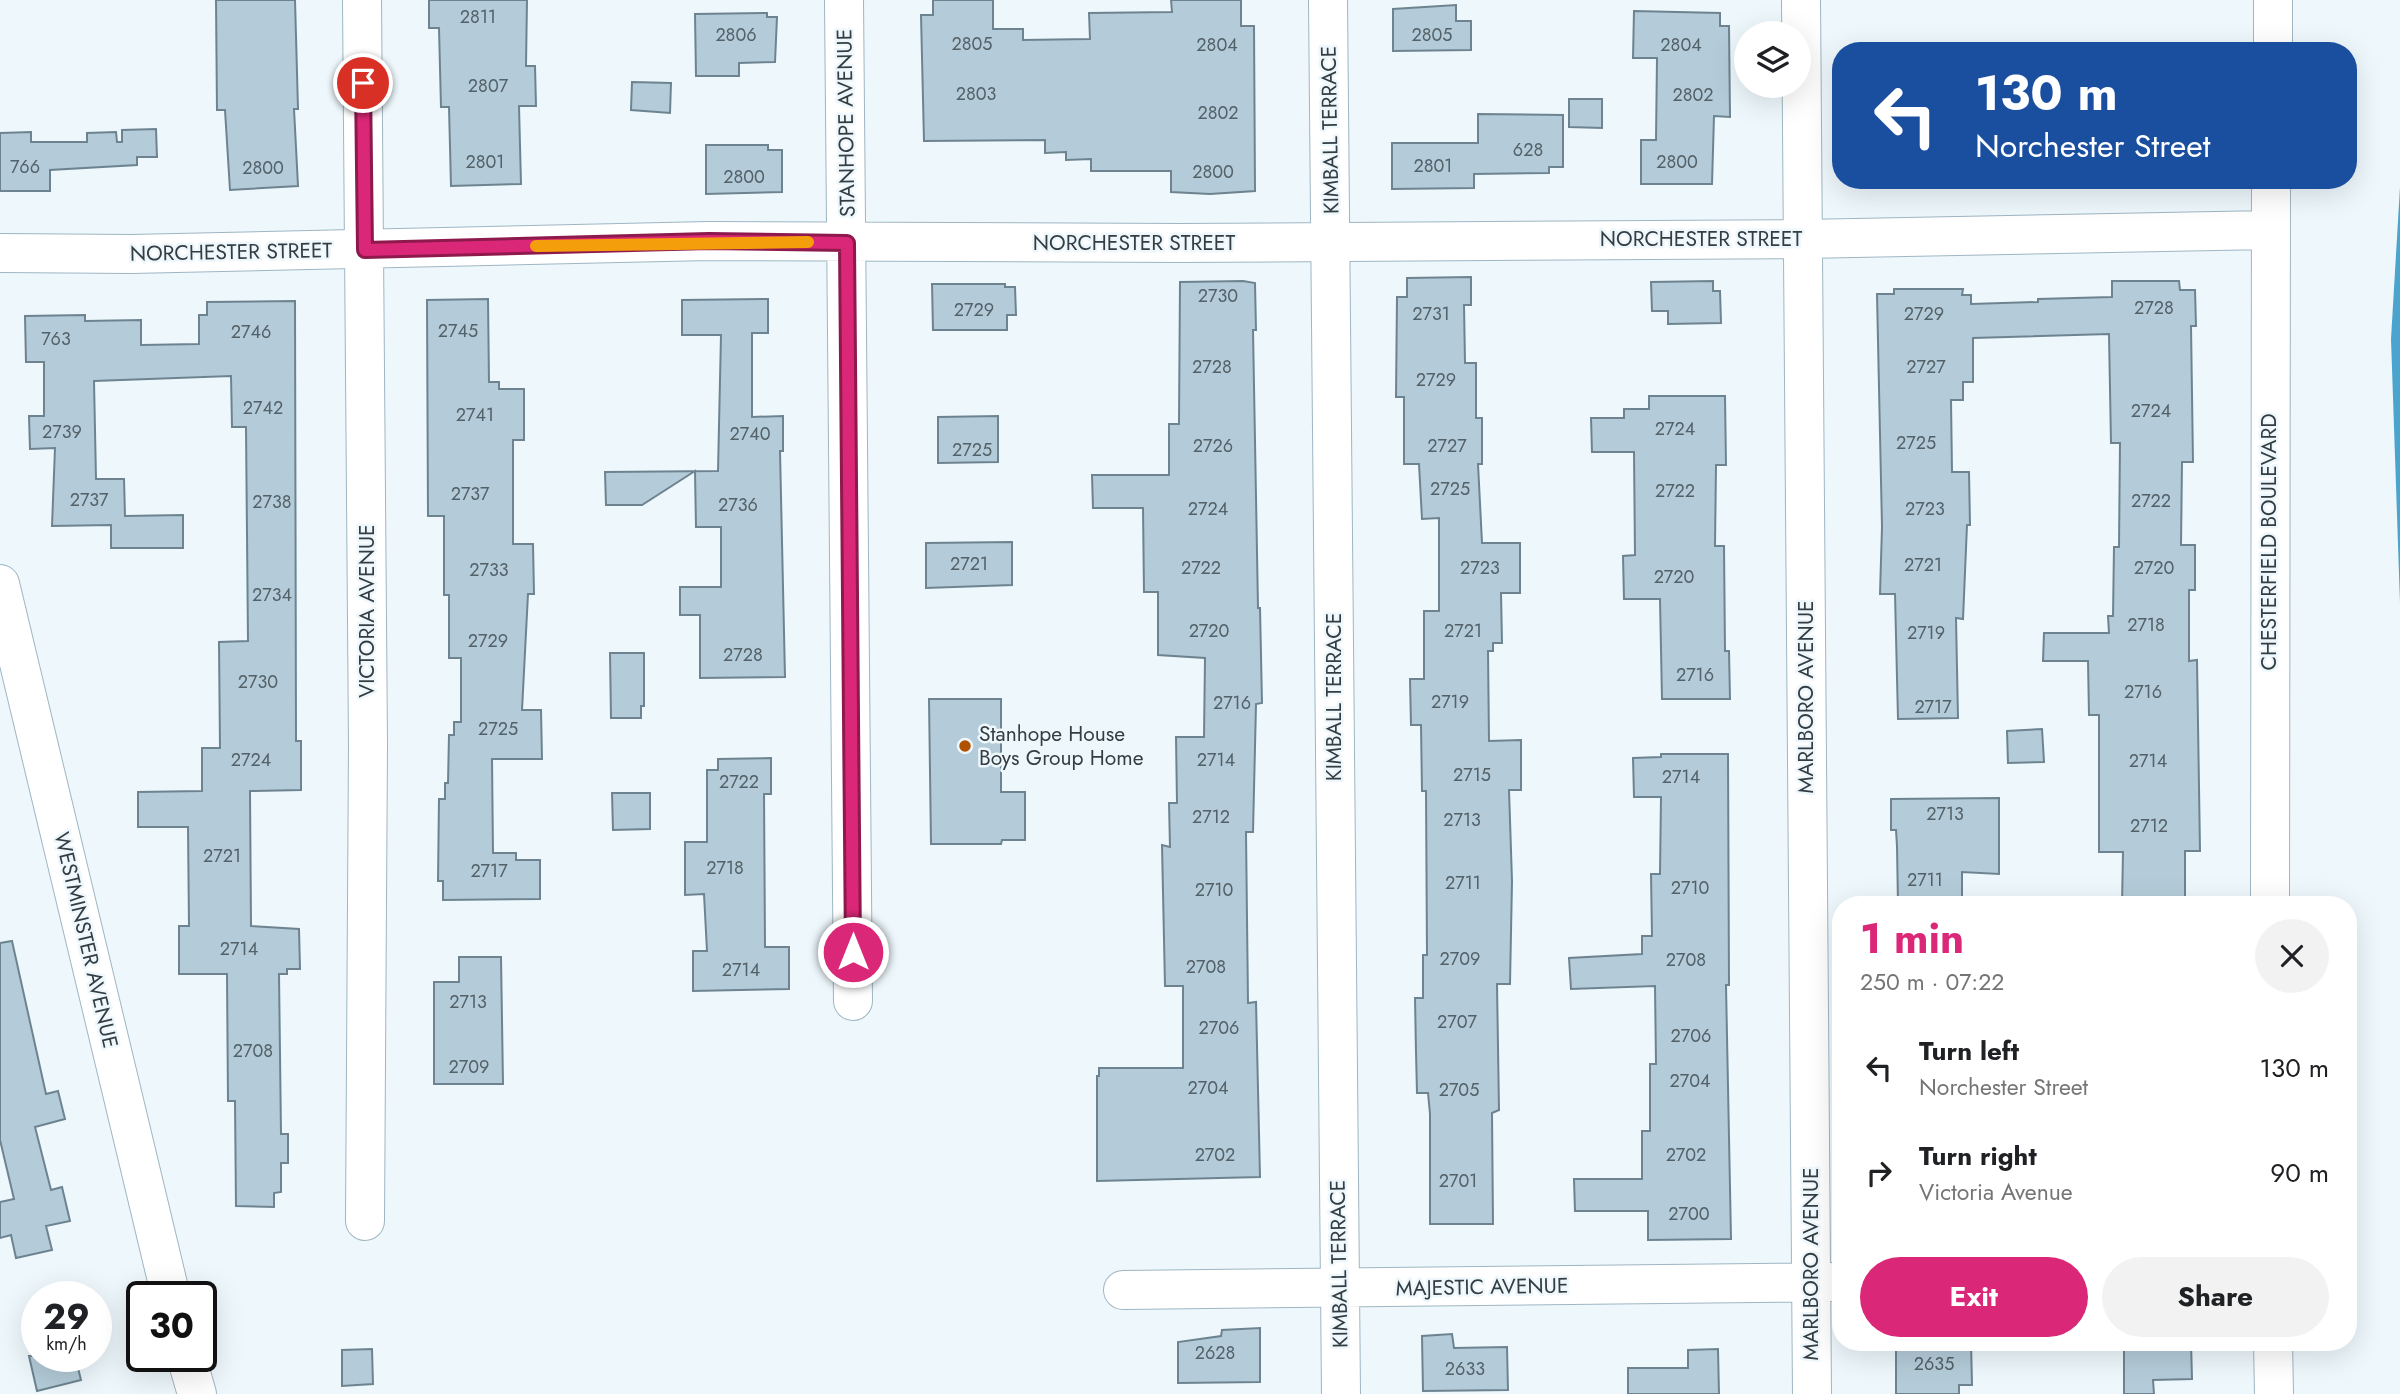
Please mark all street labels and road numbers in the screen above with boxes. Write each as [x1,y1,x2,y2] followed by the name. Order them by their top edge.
[829,29,863,217] street label: STANHOPE AVENUE
[1314,46,1346,214] street label: KIMBALL TERRACE
[1600,224,1802,254] street label: NORCHESTER STREET
[1033,228,1235,258] street label: NORCHESTER STREET
[130,235,333,269] street label: NORCHESTER STREET
[2254,414,2284,670] street label: CHESTERFIELD BOULEVARD
[352,524,382,698] street label: VICTORIA AVENUE
[1791,600,1821,794] street label: MARLBORO AVENUE
[1319,613,1349,781] street label: KIMBALL TERRACE
[47,829,125,1051] street label: WESTMINSTER AVENUE
[1796,1167,1826,1361] street label: MARLBORO AVENUE
[1323,1180,1355,1348] street label: KIMBALL TERRACE
[1395,1270,1569,1304] street label: MAJESTIC AVENUE

